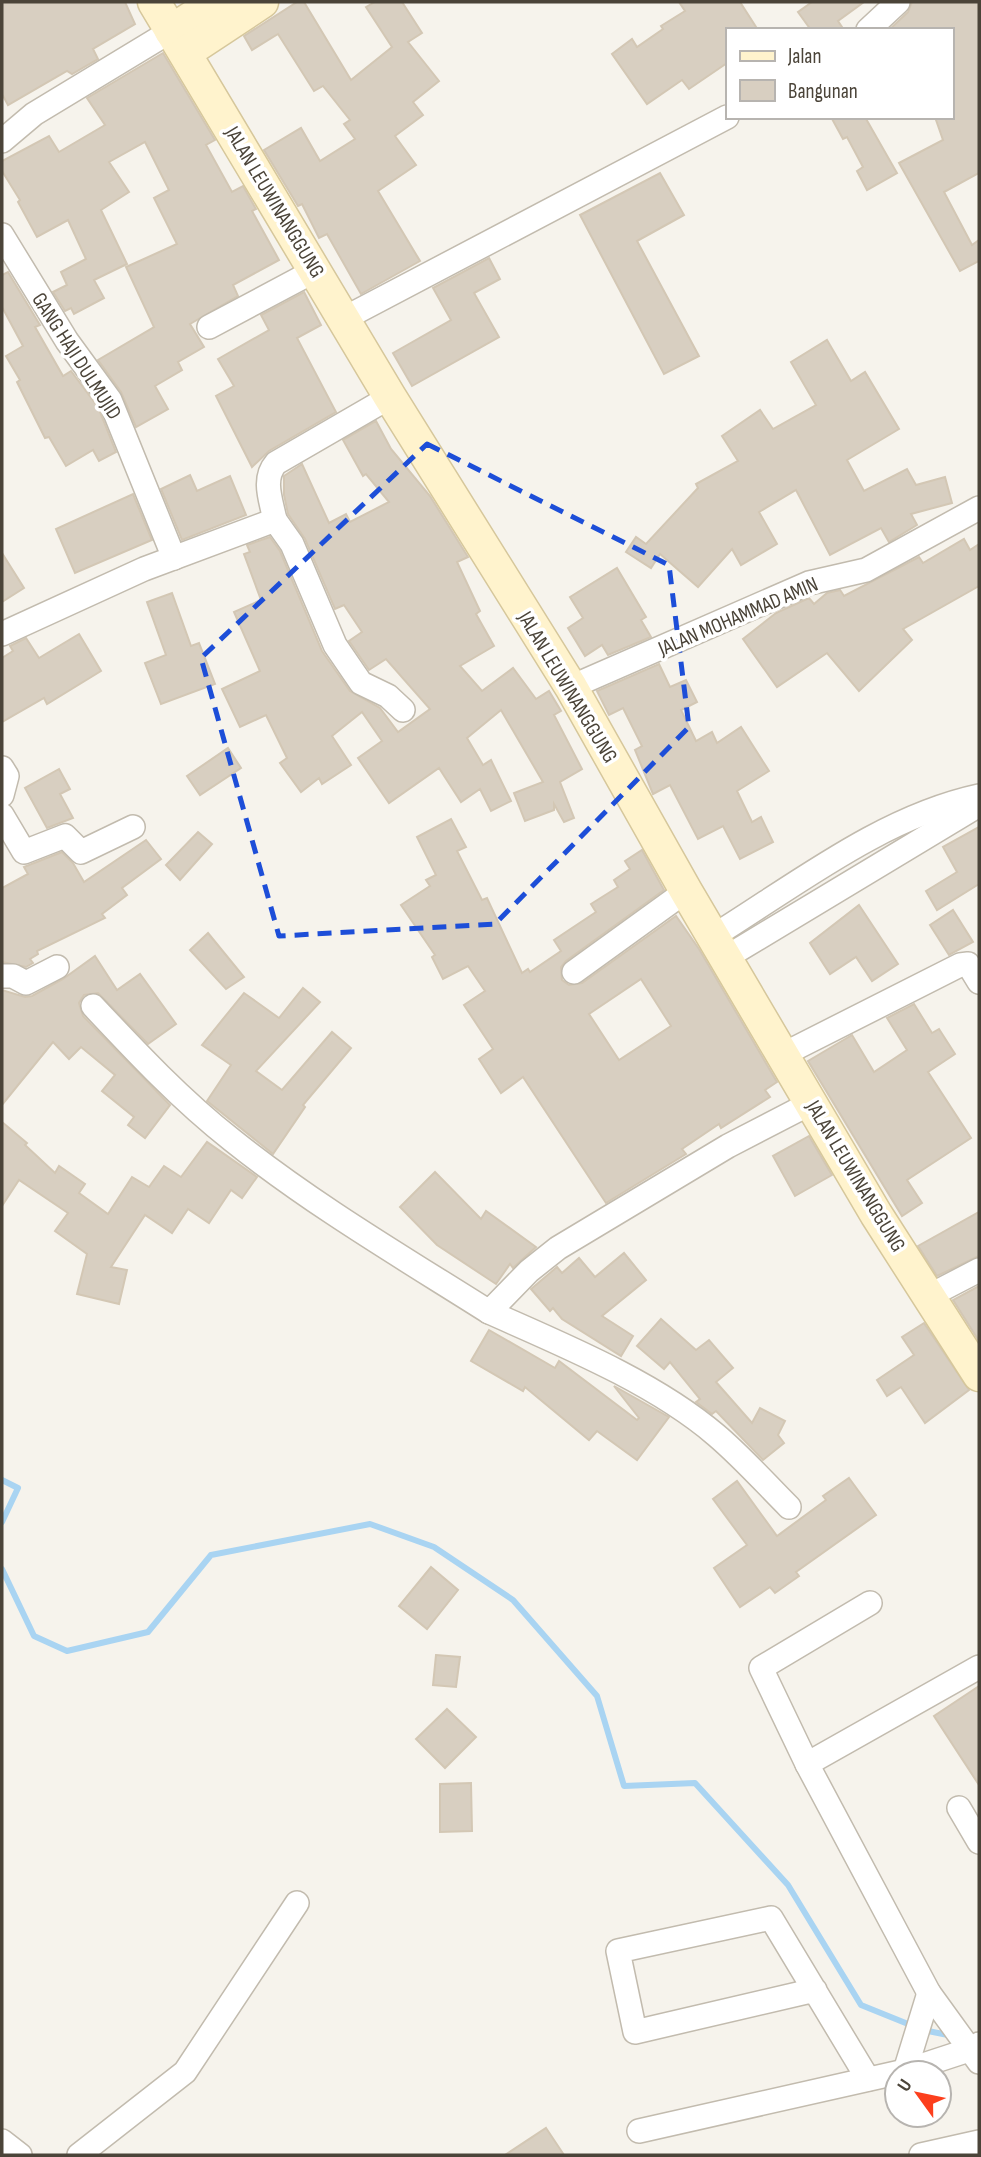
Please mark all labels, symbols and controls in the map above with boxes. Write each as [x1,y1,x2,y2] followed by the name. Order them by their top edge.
[726,28,953,119] legend
[787,44,821,69] text: Jalan
[788,79,858,104] text: Bangunan
[219,121,330,282] street label: JALAN LEUWINANGGUNG
[26,288,127,424] street label: GANG HAJI DULMUJID
[654,572,822,662] street label: JALAN MOHAMMAD AMIN
[512,606,623,767] street label: JALAN LEUWINANGGUNG
[800,1095,911,1256] street label: JALAN LEUWINANGGUNG
[883,2059,953,2129] north arrow
[893,2075,917,2096] text: U

